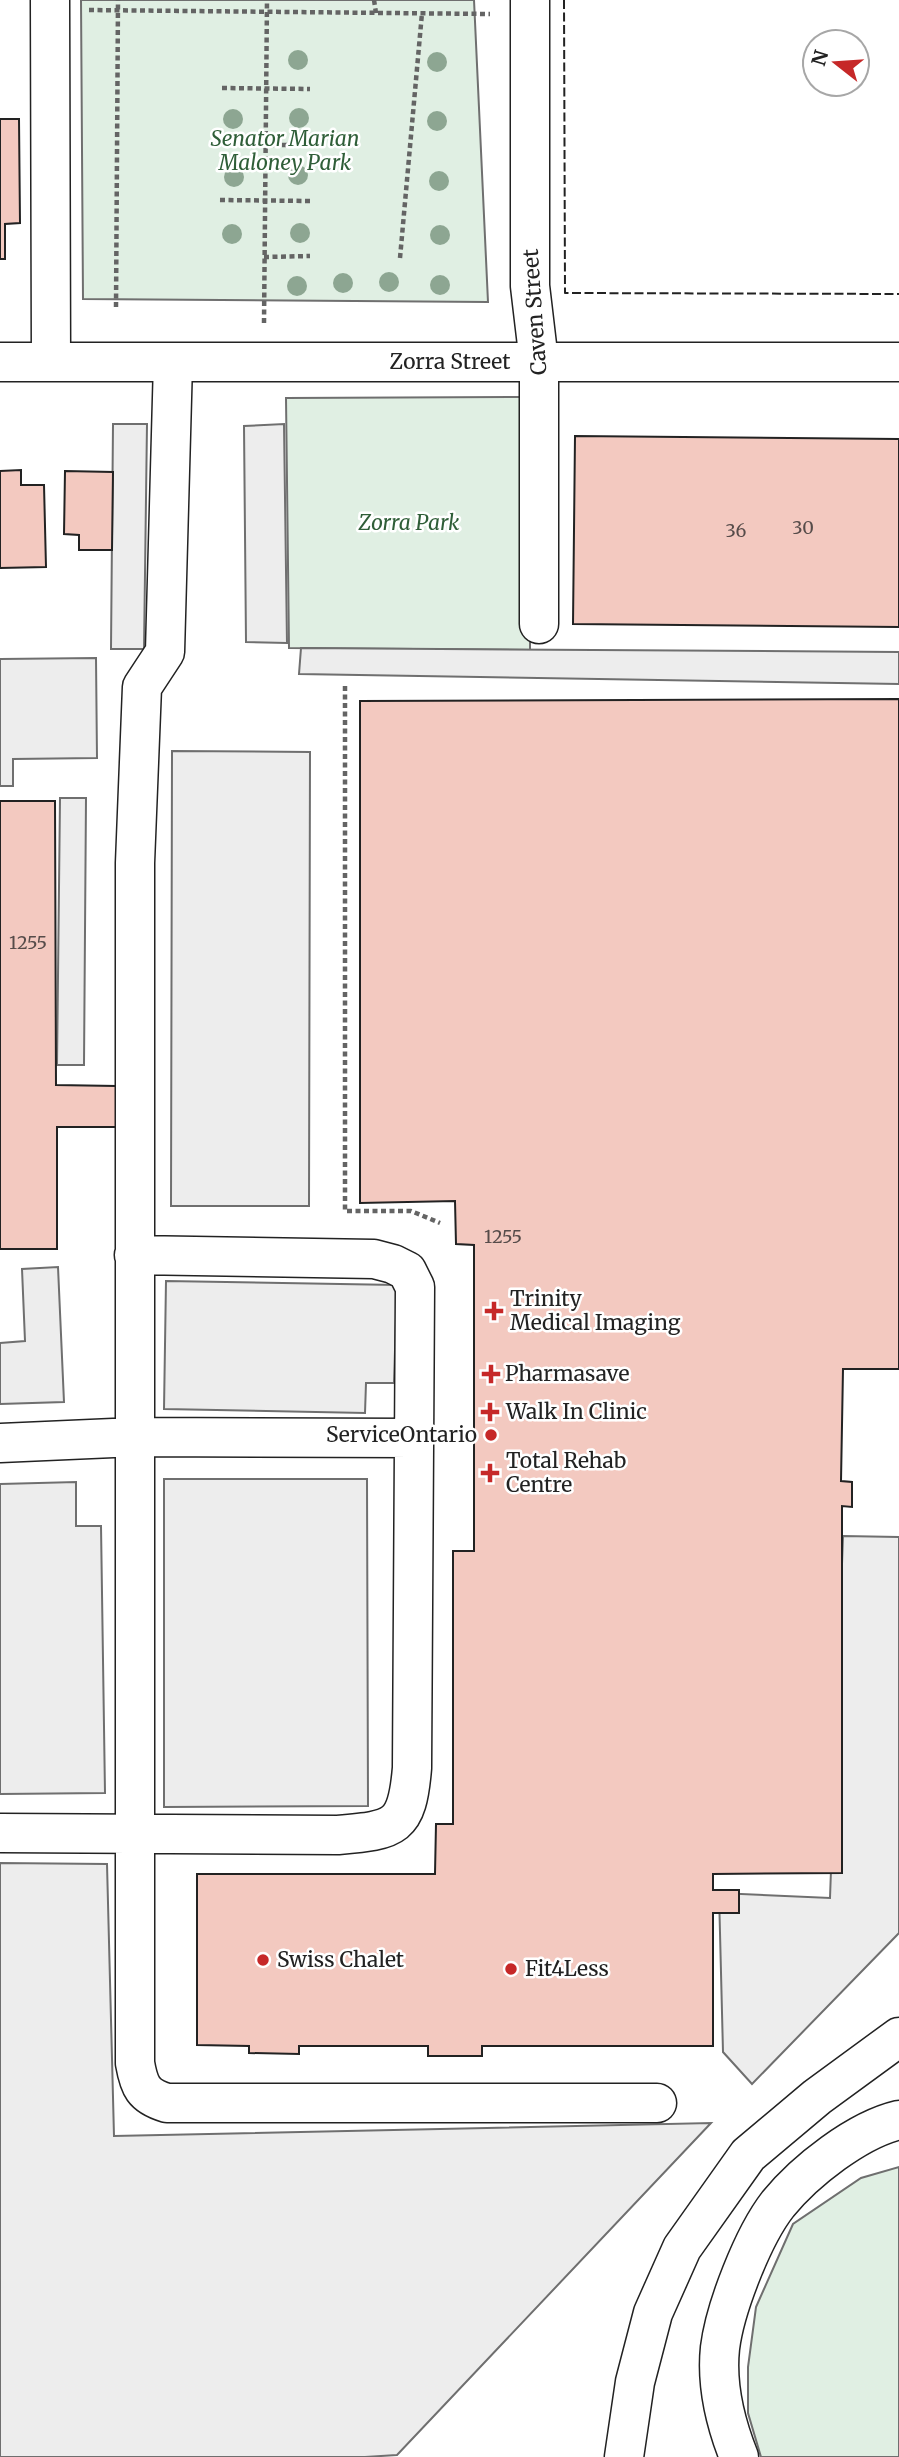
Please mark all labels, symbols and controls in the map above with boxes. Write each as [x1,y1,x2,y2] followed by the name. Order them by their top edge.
[801,28,871,98] north arrow
[806,47,833,69] text: N
[211,125,359,176] park label: Senator Marian Maloney Park
[517,248,552,376] street label: Caven Street
[390,348,510,375] street label: Zorra Street
[357,509,460,536] park label: Zorra Park
[792,516,814,539] house number: 30
[726,519,747,542] house number: 36
[9,931,47,954] house number: 1255
[484,1225,522,1248] house number: 1255
[510,1285,681,1336] place label: Trinity Medical Imaging
[484,1301,504,1321] marker: Trinity Medical Imaging
[505,1360,629,1387] place label: Pharmasave
[483,1366,499,1382] marker: Pharmasave
[505,1398,647,1425] place label: Walk In Clinic
[480,1402,500,1422] marker: Walk In Clinic
[326,1421,477,1448] place label: ServiceOntario
[483,1427,499,1443] marker: ServiceOntario
[506,1447,626,1498] place label: Total Rehab Centre
[480,1463,500,1483] marker: Total Rehab Centre
[277,1946,404,1973] place label: Swiss Chalet
[255,1952,271,1968] marker: Swiss Chalet
[525,1955,609,1982] place label: Fit4Less
[503,1961,519,1977] marker: Fit4Less

